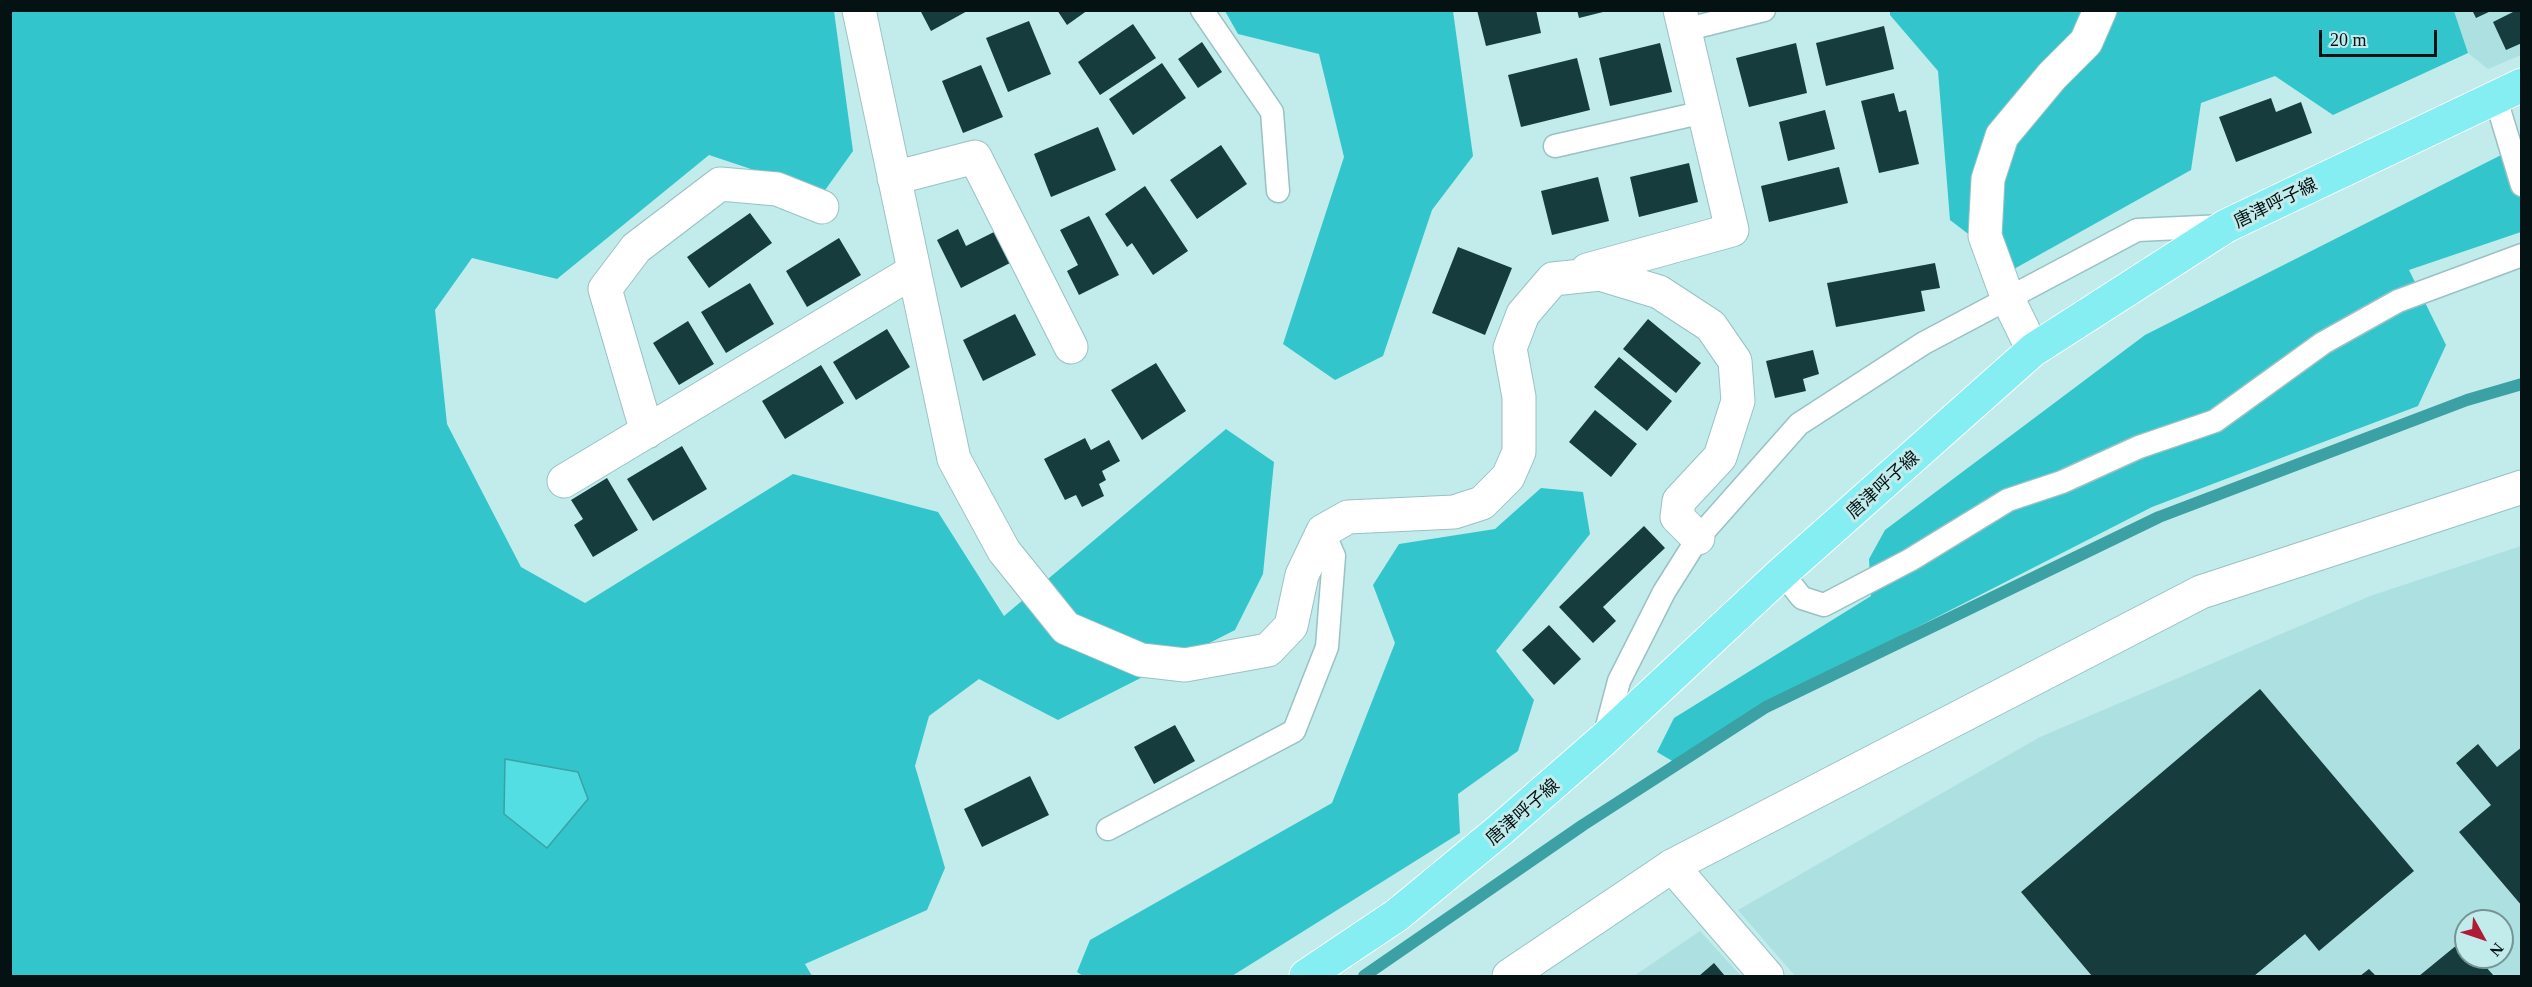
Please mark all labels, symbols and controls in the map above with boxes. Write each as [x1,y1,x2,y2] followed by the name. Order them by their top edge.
[2322,18,2440,56] scale bar
[2330,30,2367,50] text: 20 m
[2230,173,2320,231] street label: 唐津呼子線
[1841,446,1923,522] street label: 唐津呼子線
[1481,773,1563,849] street label: 唐津呼子線
[2454,909,2514,969] north arrow
[2486,940,2507,959] text: N

